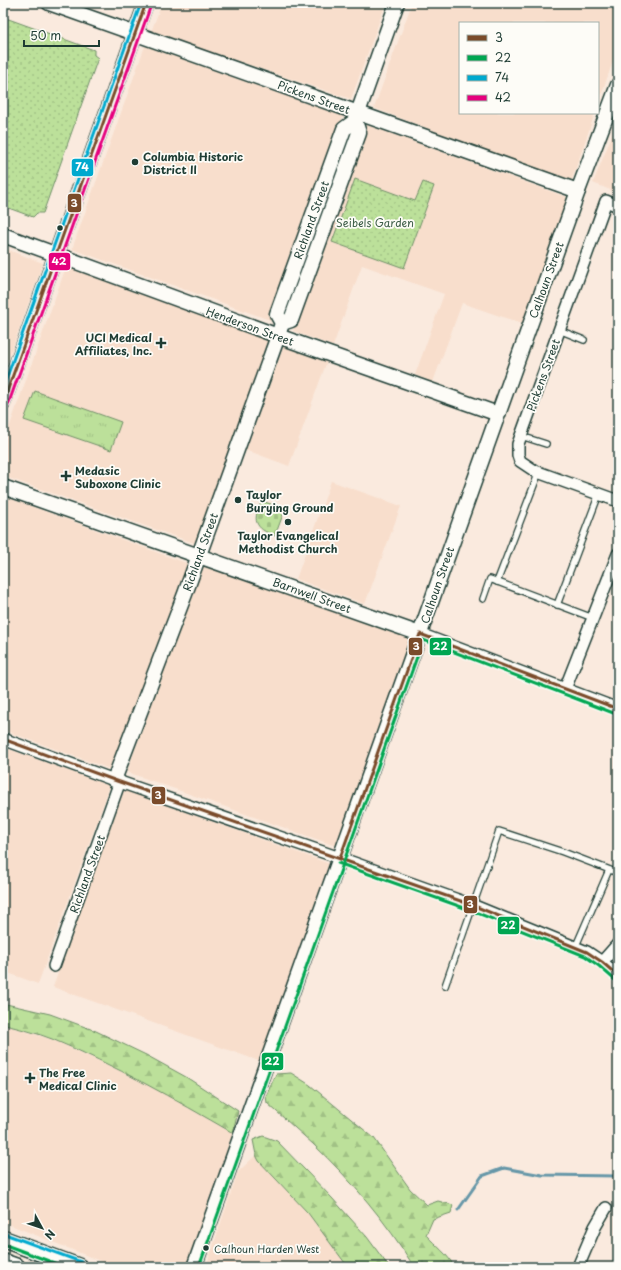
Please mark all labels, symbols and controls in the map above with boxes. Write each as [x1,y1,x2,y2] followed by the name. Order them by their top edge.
[24,22,99,48] scale bar
[459,22,599,114] legend
[30,26,61,44] text: 50 m
[495,28,503,46] text: 3
[495,48,511,66] text: 22
[495,68,509,86] text: 74
[275,76,353,118] street label: Pickens Street
[495,88,511,106] text: 42
[143,148,243,178] place label: Columbia Historic District II
[130,157,140,167] marker: Columbia Historic District II
[71,158,94,177] line badge: 74
[75,158,89,175] text: 74
[289,178,333,262] street label: Richland Street
[67,193,82,213] line badge: 3
[70,194,78,211] text: 3
[336,214,414,231] park label: Seibels Garden
[55,223,65,233] unlabelled marker
[524,239,568,321] street label: Calhoun Street
[48,252,71,271] line badge: 42
[52,252,67,269] text: 42
[204,302,297,350] street label: Henderson Street
[74,329,152,359] place label: UCI Medical Affiliates, Inc.
[522,336,564,414] street label: Pickens Street
[155,337,167,349] marker: UCI Medical Affiliates, Inc.
[75,462,161,492] place label: Medasic Suboxone Clinic
[60,470,72,482] marker: Medasic Suboxone Clinic
[246,486,333,516] place label: Taylor Burying Ground
[233,495,243,505] marker: Taylor Burying Ground
[178,510,222,594] street label: Richland Street
[283,517,293,527] marker: Taylor Evangelical Methodist Church
[237,527,339,557] place label: Taylor Evangelical Methodist Church
[416,544,458,626] street label: Calhoun Street
[270,573,354,617] street label: Barnwell Street
[408,637,423,656] line badge: 3
[412,637,420,654] text: 3
[429,637,452,656] line badge: 22
[433,637,447,654] text: 22
[151,786,166,805] line badge: 3
[154,786,162,803] text: 3
[65,832,109,916] street label: Richland Street
[463,895,478,914] line badge: 3
[466,895,474,912] text: 3
[497,916,520,935] line badge: 22
[501,916,515,933] text: 22
[261,1052,284,1071] line badge: 22
[265,1052,279,1069] text: 22
[39,1064,116,1094] place label: The Free Medical Clinic
[24,1072,36,1084] marker: The Free Medical Clinic
[22,1208,62,1248] north arrow
[41,1226,59,1244] text: N
[214,1241,319,1256] place label: Calhoun Harden West
[201,1243,211,1253] marker: Calhoun Harden West

